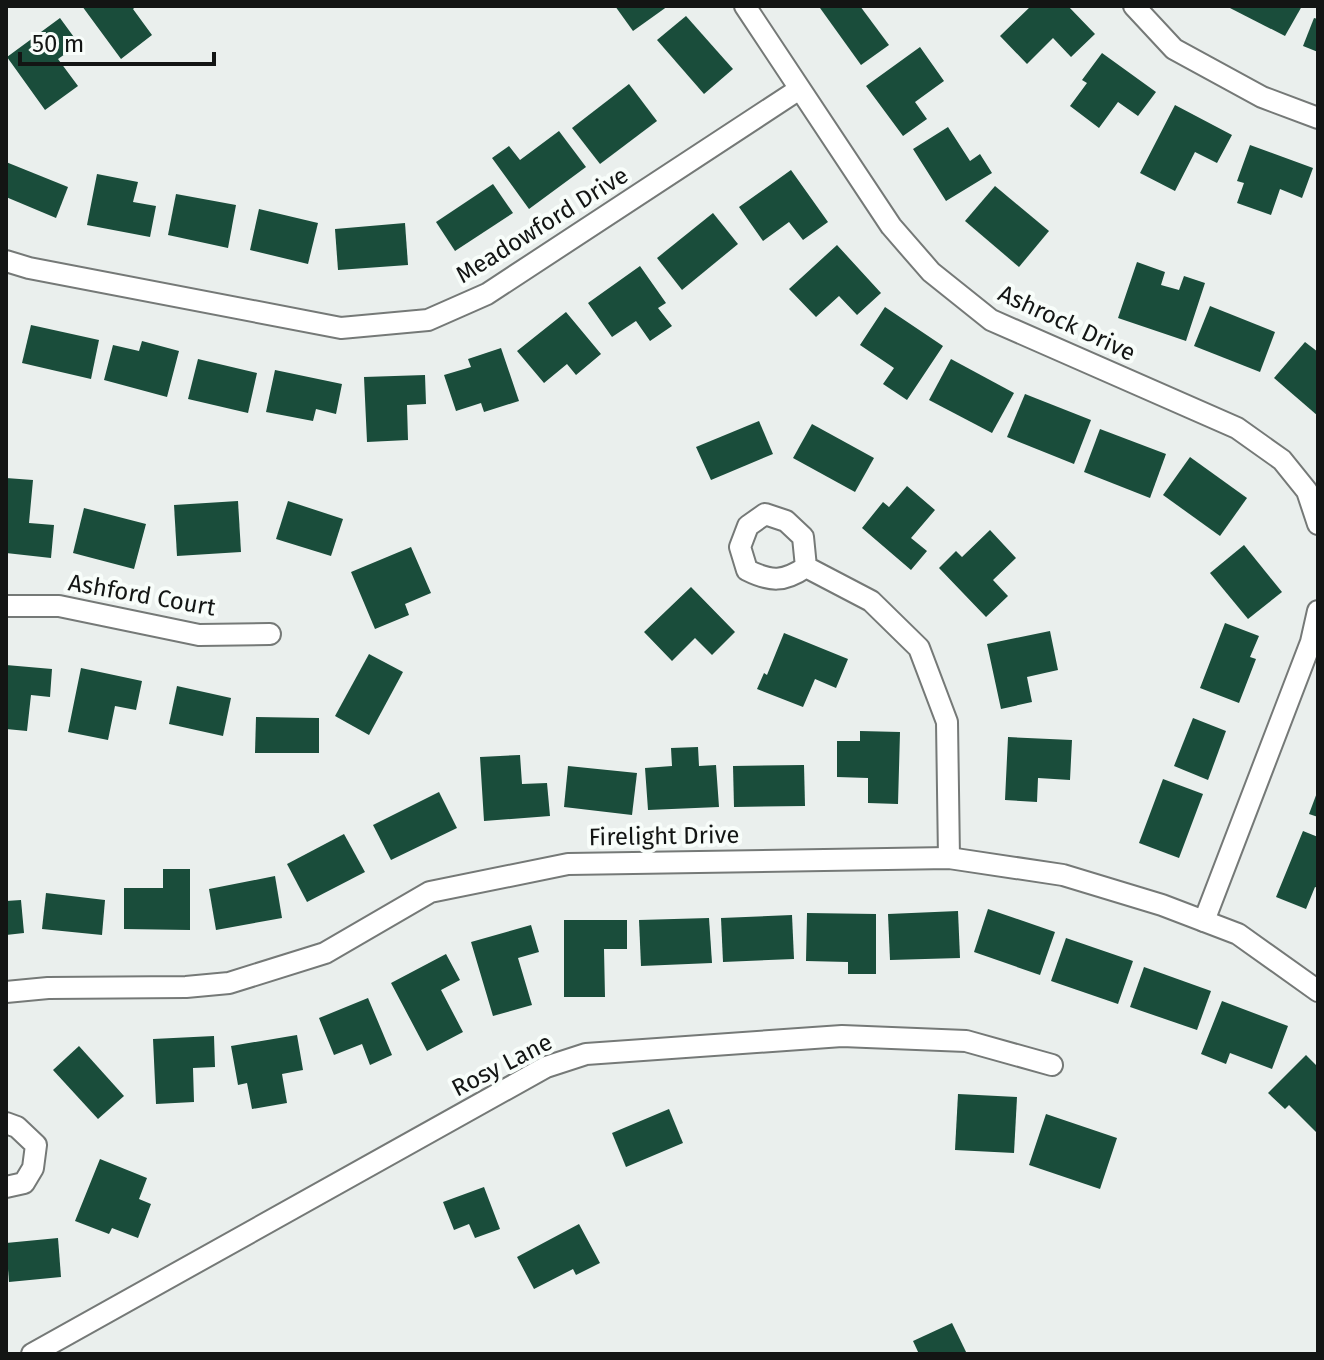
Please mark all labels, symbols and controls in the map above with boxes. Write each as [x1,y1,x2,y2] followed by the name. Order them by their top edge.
[20,16,214,66] scale bar
[32,30,84,58] text: 50 m
[451,161,633,289] street label: Meadowford Drive
[994,279,1140,367] street label: Ashrock Drive
[66,568,218,622] street label: Ashford Court
[588,821,740,851] street label: Firelight Drive
[447,1028,557,1102] street label: Rosy Lane

